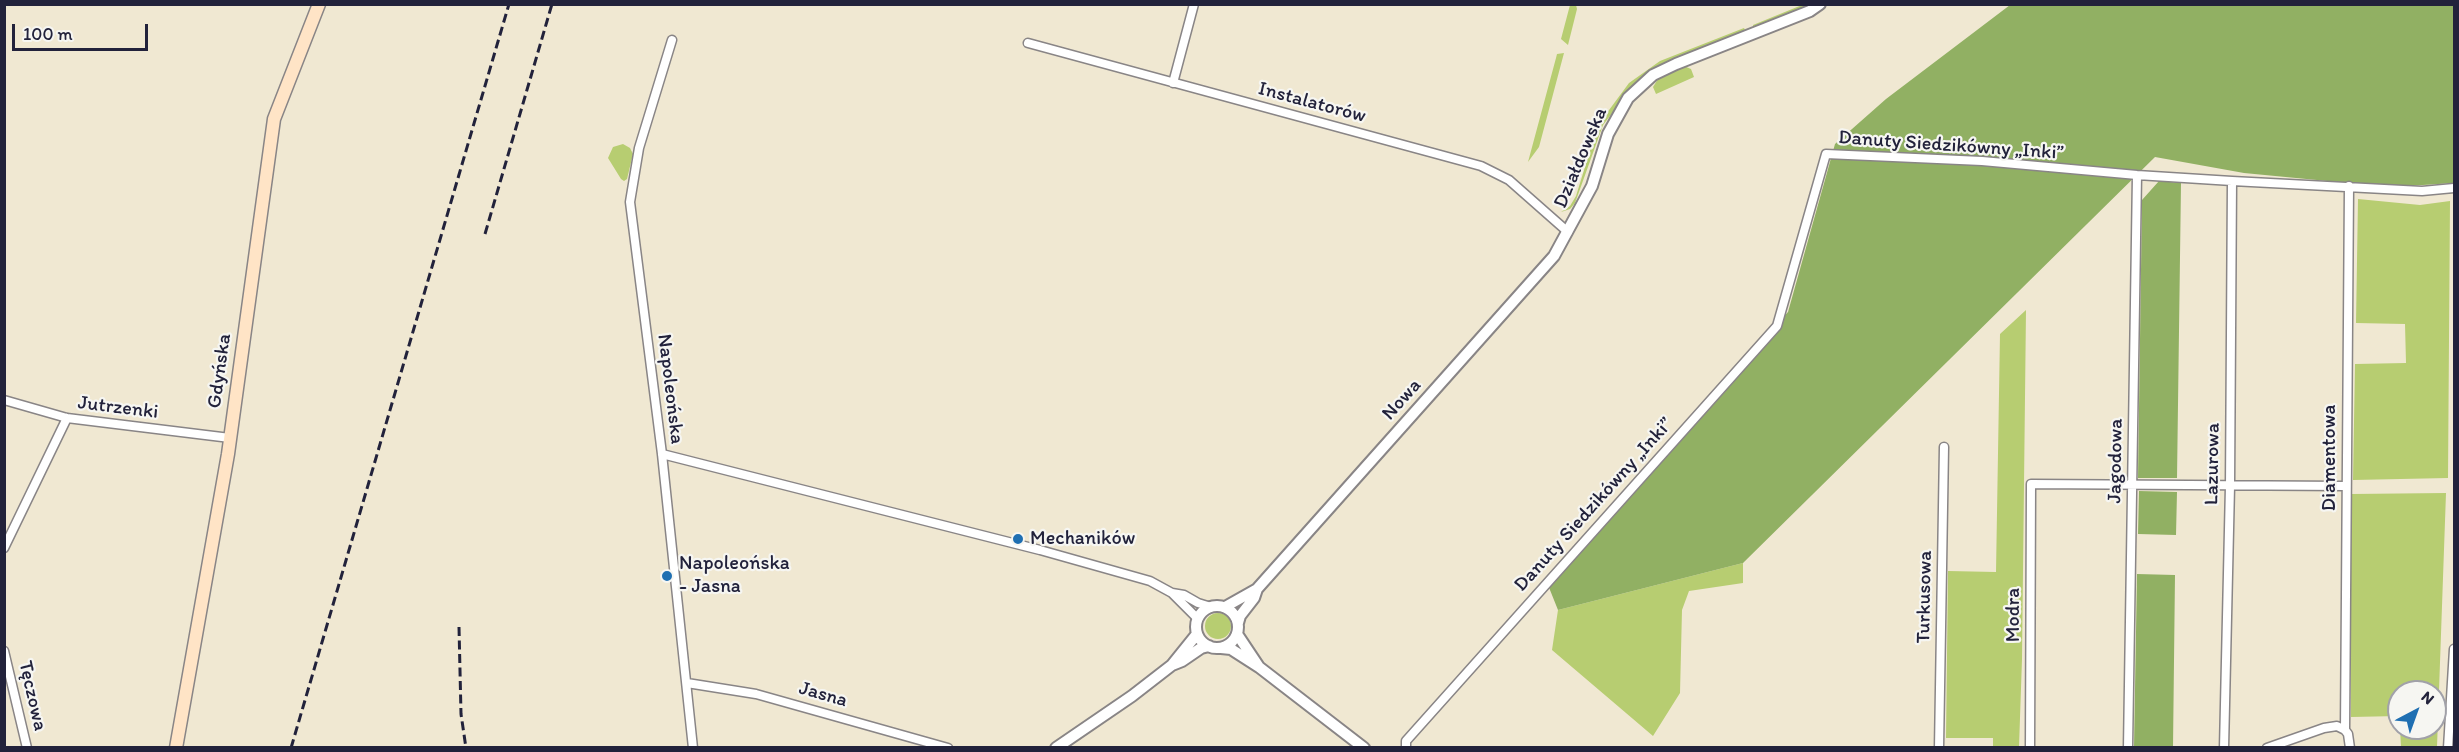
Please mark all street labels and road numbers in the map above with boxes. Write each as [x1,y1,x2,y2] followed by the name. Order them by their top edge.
[1256,77,1368,129] street label: Instalatorów
[1549,104,1613,212] street label: Działdowska
[1837,126,2065,166] street label: Danuty Siedzikówny „Inki”
[203,332,237,410] street label: Gdyńska
[651,333,689,445] street label: Napoleońska
[1377,374,1427,426] street label: Nowa
[76,391,160,425] street label: Jutrzenki
[2318,405,2342,511] street label: Diamentowa
[1509,413,1679,597] street label: Danuty Siedzikówny „Inki”
[2103,418,2129,504] street label: Jagodowa
[2200,423,2226,505] street label: Lazurowa
[1912,550,1938,644] street label: Turkusowa
[2002,588,2026,642] street label: Modra
[12,659,52,733] street label: Tęczowa
[796,677,850,713] street label: Jasna

